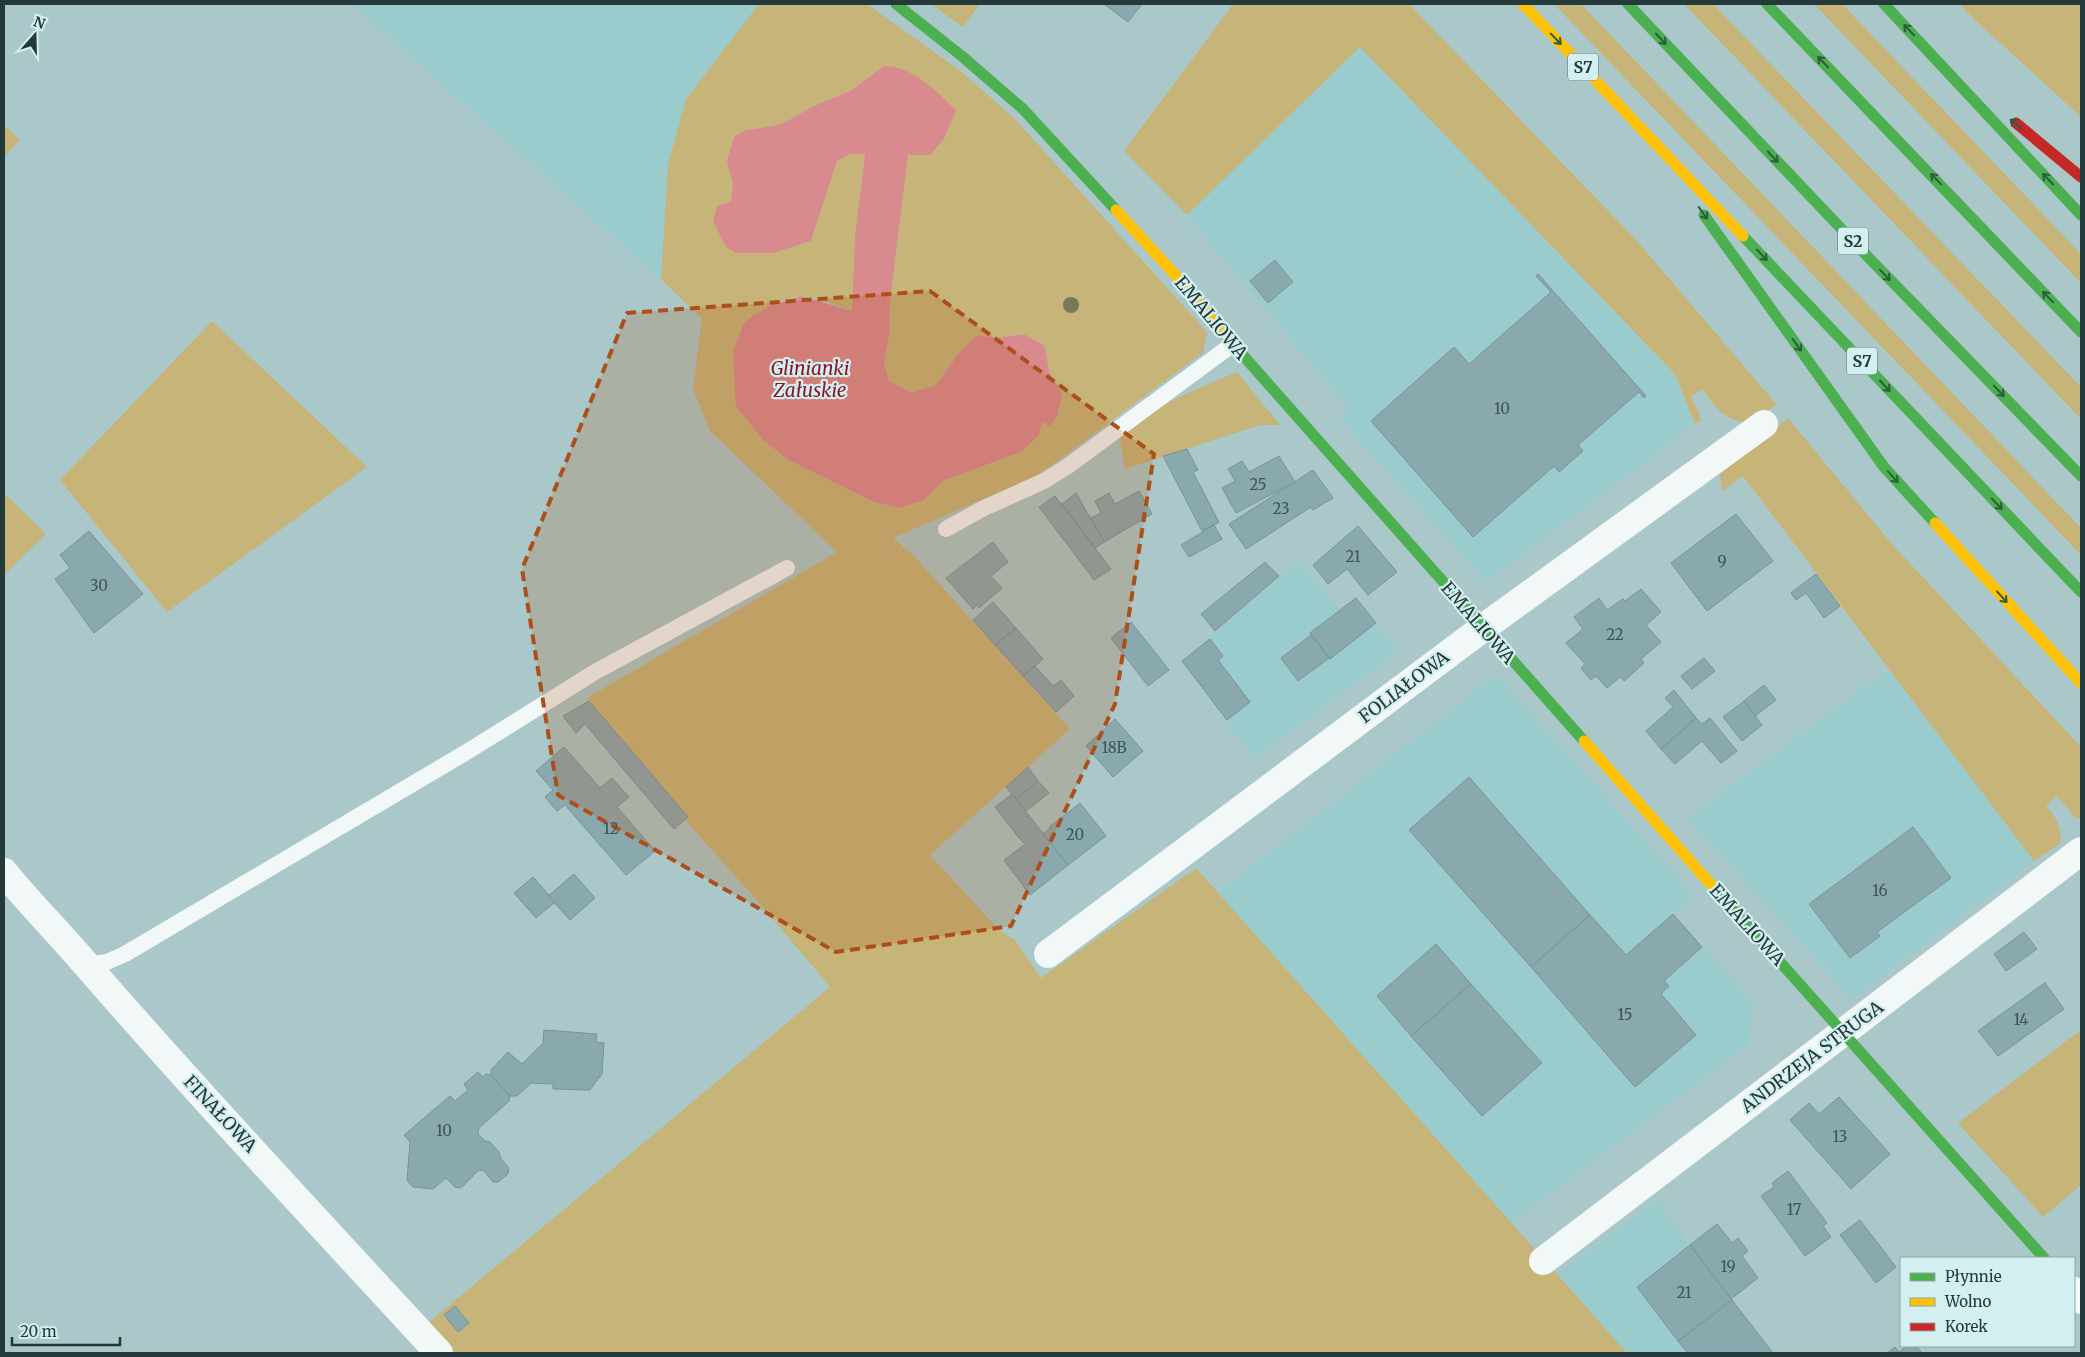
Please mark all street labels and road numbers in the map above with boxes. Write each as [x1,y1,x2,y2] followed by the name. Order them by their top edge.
[1568,54,1598,80] road number: S7
[1838,228,1868,255] road number: S2
[1170,271,1253,364] street label: EMALIOWA
[1847,348,1877,374] road number: S7
[1436,577,1521,669] street label: EMALIOWA
[1354,645,1454,728] street label: FOLIAŁOWA
[1705,879,1790,970] street label: EMALIOWA
[1735,995,1888,1118] street label: ANDRZEJA STRUGA
[179,1070,262,1157] street label: FINAŁOWA

